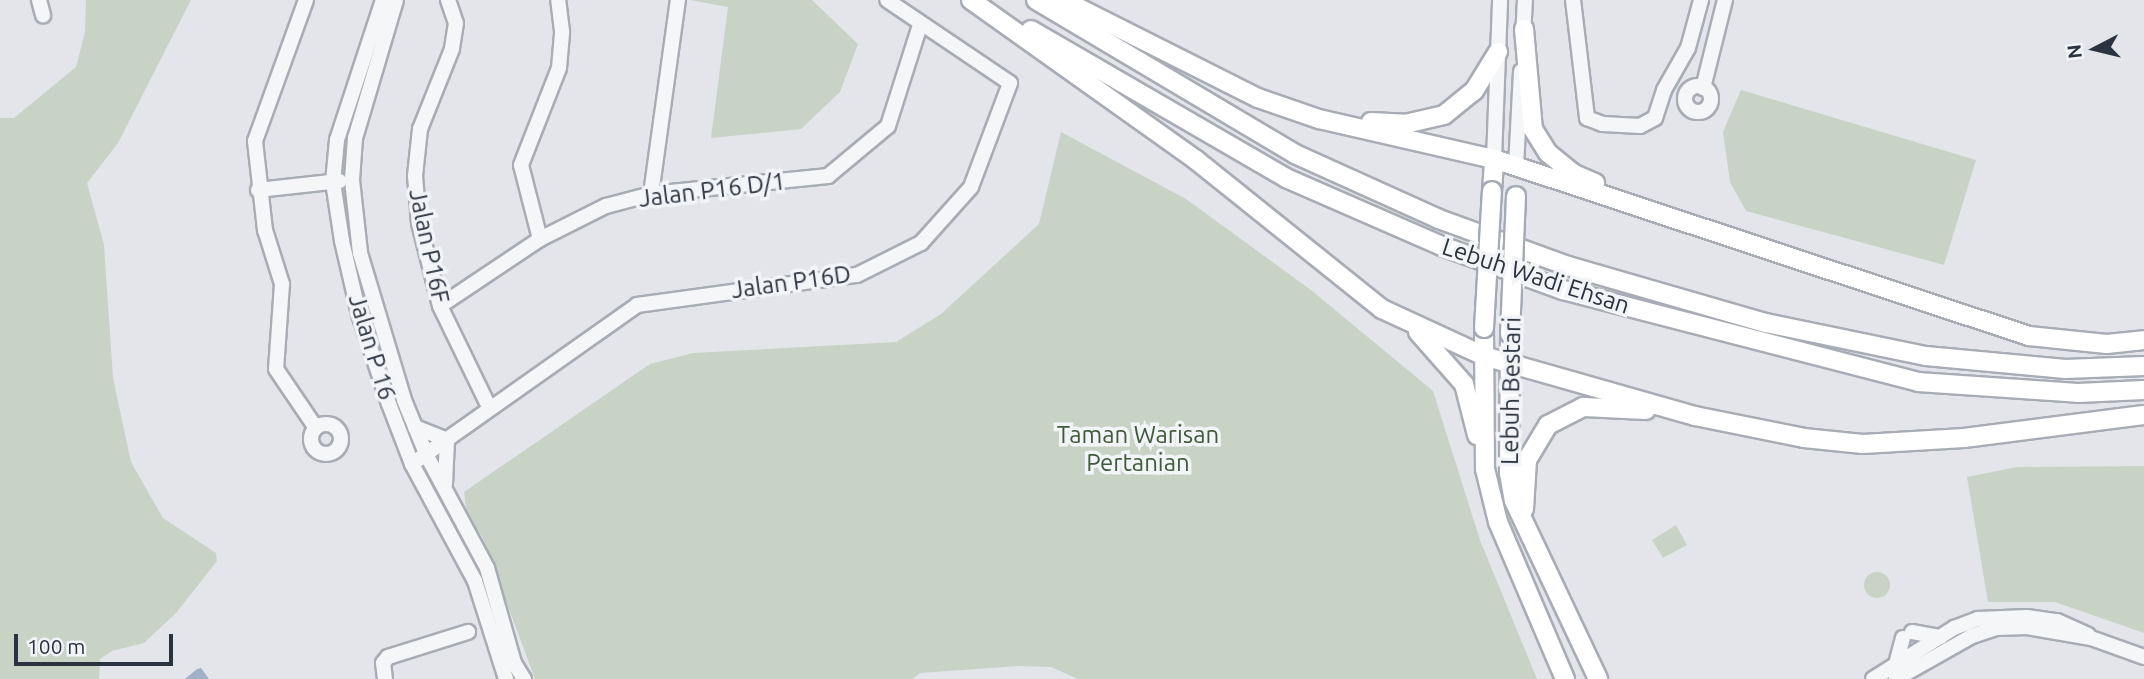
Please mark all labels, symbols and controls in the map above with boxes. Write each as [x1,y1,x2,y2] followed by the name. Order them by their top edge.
[2060,14,2130,84] north arrow
[2062,43,2086,60] text: N
[637,167,787,213] street label: Jalan P16 D/1
[403,186,455,306] street label: Jalan P16F
[1439,232,1633,320] street label: Lebuh Wadi Ehsan
[729,259,853,305] street label: Jalan P16D
[342,291,402,403] street label: Jalan P 16
[1495,317,1527,465] street label: Lebuh Bestari
[1057,421,1219,477] park label: Taman Warisan Pertanian
[18,620,177,664] scale bar
[27,634,85,658] text: 100 m

